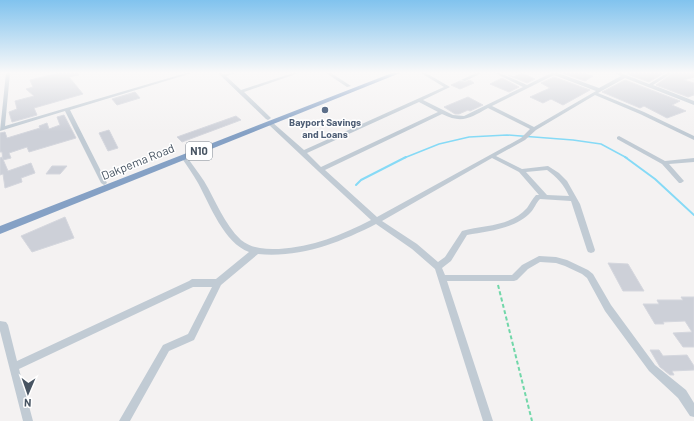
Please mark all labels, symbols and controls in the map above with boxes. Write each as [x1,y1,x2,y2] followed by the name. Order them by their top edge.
[320,105,330,115] marker: Bayport Savings and Loans
[289,116,361,140] place label: Bayport Savings and Loans
[99,140,176,182] street label: Dakpema Road
[186,142,212,160] road number: N10
[8,373,48,413] north arrow
[24,397,32,410] text: N

